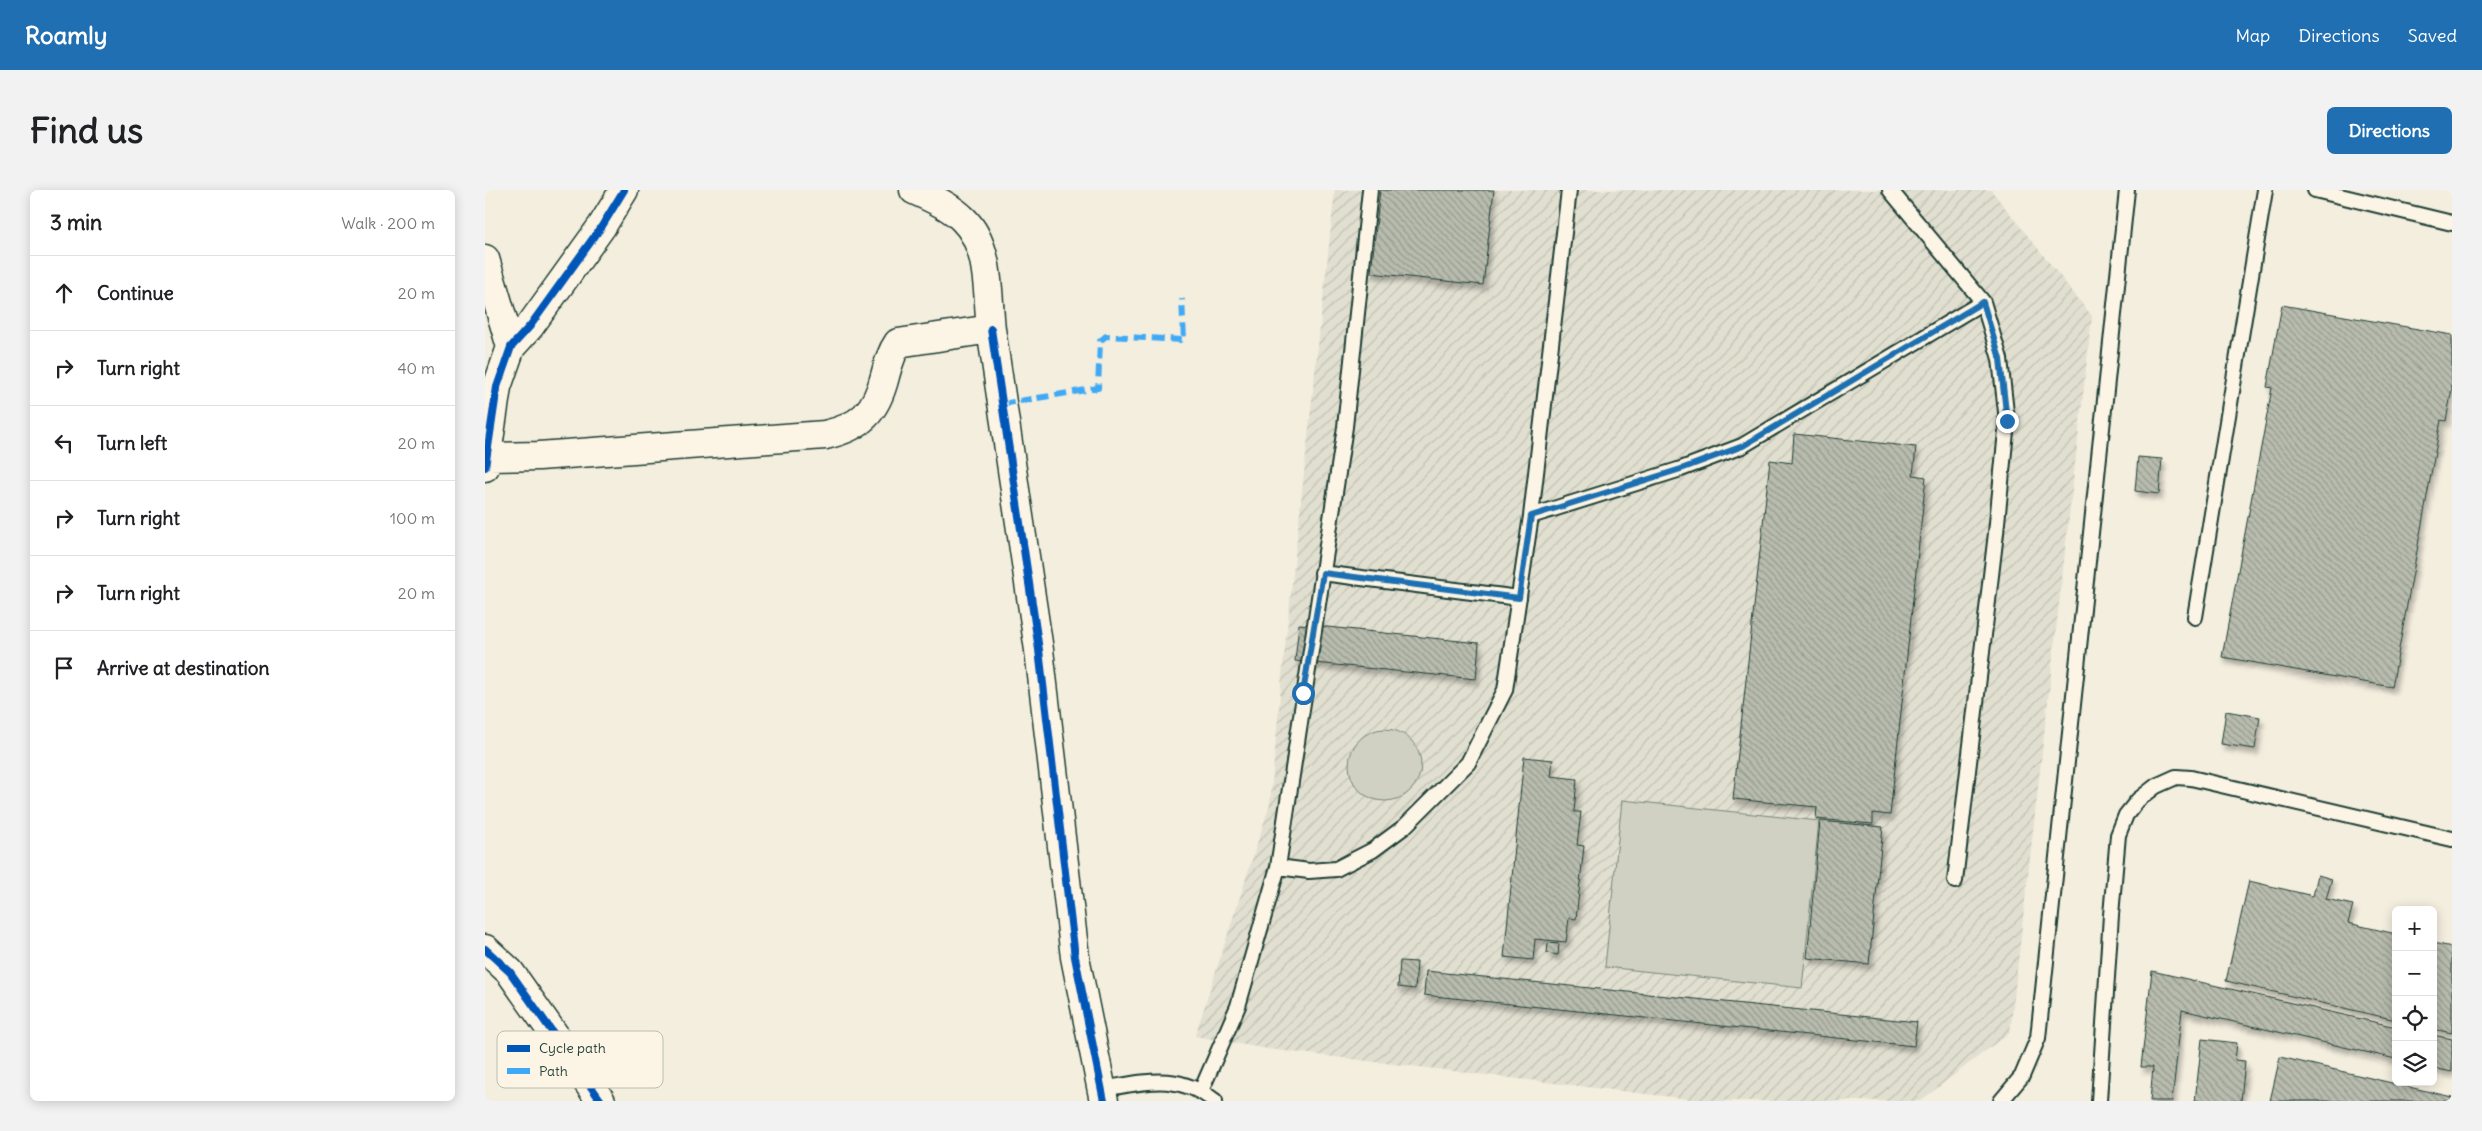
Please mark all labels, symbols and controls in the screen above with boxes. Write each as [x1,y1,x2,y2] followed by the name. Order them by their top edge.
[25,20,107,50] text: Roamly
[2235,24,2270,47] text: Map
[2298,24,2380,47] text: Directions
[2408,24,2457,47] text: Saved
[2327,107,2452,154] button: Directions
[30,108,143,152] text: Find us
[50,209,102,236] text: 3 min
[341,213,435,233] text: Walk · 200 m
[50,279,78,307] icon: ahead
[97,281,174,305] text: Continue
[398,283,435,303] text: 20 m
[50,354,78,382] icon: right
[97,356,180,380] text: Turn right
[397,358,435,378] text: 40 m
[1996,410,2019,433] route end
[50,429,78,457] icon: left
[97,431,167,455] text: Turn left
[398,433,435,453] text: 20 m
[50,504,78,532] icon: right
[97,506,180,530] text: Turn right
[390,508,435,528] text: 100 m
[50,579,78,607] icon: right
[97,581,180,605] text: Turn right
[398,583,435,603] text: 20 m
[50,654,78,682] icon: arrive
[97,656,270,680] text: Arrive at destination
[1292,682,1315,705] route start
[2392,906,2437,1086] map controls
[2392,906,2437,951] button: +
[2392,951,2437,996] button: −
[2392,996,2437,1041] button: locate
[497,1031,663,1088] legend
[539,1039,606,1057] text: Cycle path
[2392,1041,2437,1086] button: layers
[539,1062,568,1080] text: Path

